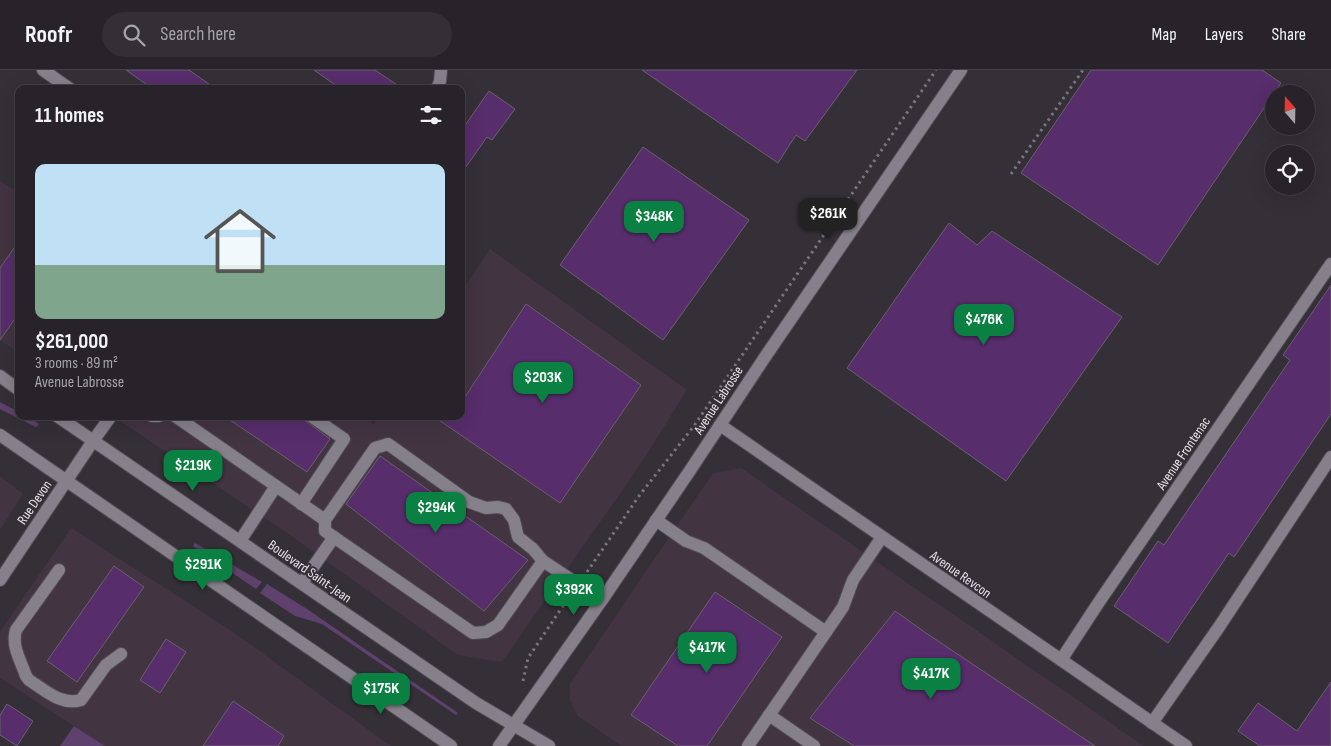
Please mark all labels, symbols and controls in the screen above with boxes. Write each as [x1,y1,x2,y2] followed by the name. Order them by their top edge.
[102,12,452,57] search box
[25,20,72,49] text: Roofr
[120,21,148,49] icon: search
[160,23,236,46] text: Search here
[1152,24,1177,45] text: Map
[1205,24,1244,45] text: Layers
[1272,24,1306,45] text: Share
[1265,85,1315,135] north arrow
[1265,85,1315,195] map controls
[417,101,445,129] icon: filters
[35,103,104,128] text: 11 homes
[1265,145,1315,195] button: locate
[195,196,285,286] icon: home
[793,198,863,240] pin: $261K
[619,200,689,243] pin: $348K
[809,204,847,223] text: $261K
[635,207,673,226] text: $348K
[949,304,1019,346] pin: $476K
[965,310,1003,329] text: $476K
[35,329,108,354] text: $261,000
[35,354,118,373] text: 3 rooms · 89 m²
[508,362,578,404] pin: $203K
[690,363,747,438] street label: Avenue Labrosse
[524,368,562,387] text: $203K
[35,373,124,392] text: Avenue Labrosse
[1152,414,1214,494] street label: Avenue Frontenac
[158,450,228,492] pin: $219K
[175,456,211,475] text: $219K
[13,477,55,528] street label: Rue Devon
[401,492,471,534] pin: $294K
[417,498,455,517] text: $294K
[265,536,355,607] street label: Boulevard Saint-Jean
[926,547,995,602] street label: Avenue Revcon
[168,548,238,591] pin: $291K
[184,555,222,574] text: $291K
[539,574,609,616] pin: $392K
[555,580,593,599] text: $392K
[672,632,742,674] pin: $417K
[689,638,725,657] text: $417K
[896,658,966,700] pin: $417K
[913,664,949,683] text: $417K
[346,672,416,715] pin: $175K
[363,679,399,698] text: $175K

